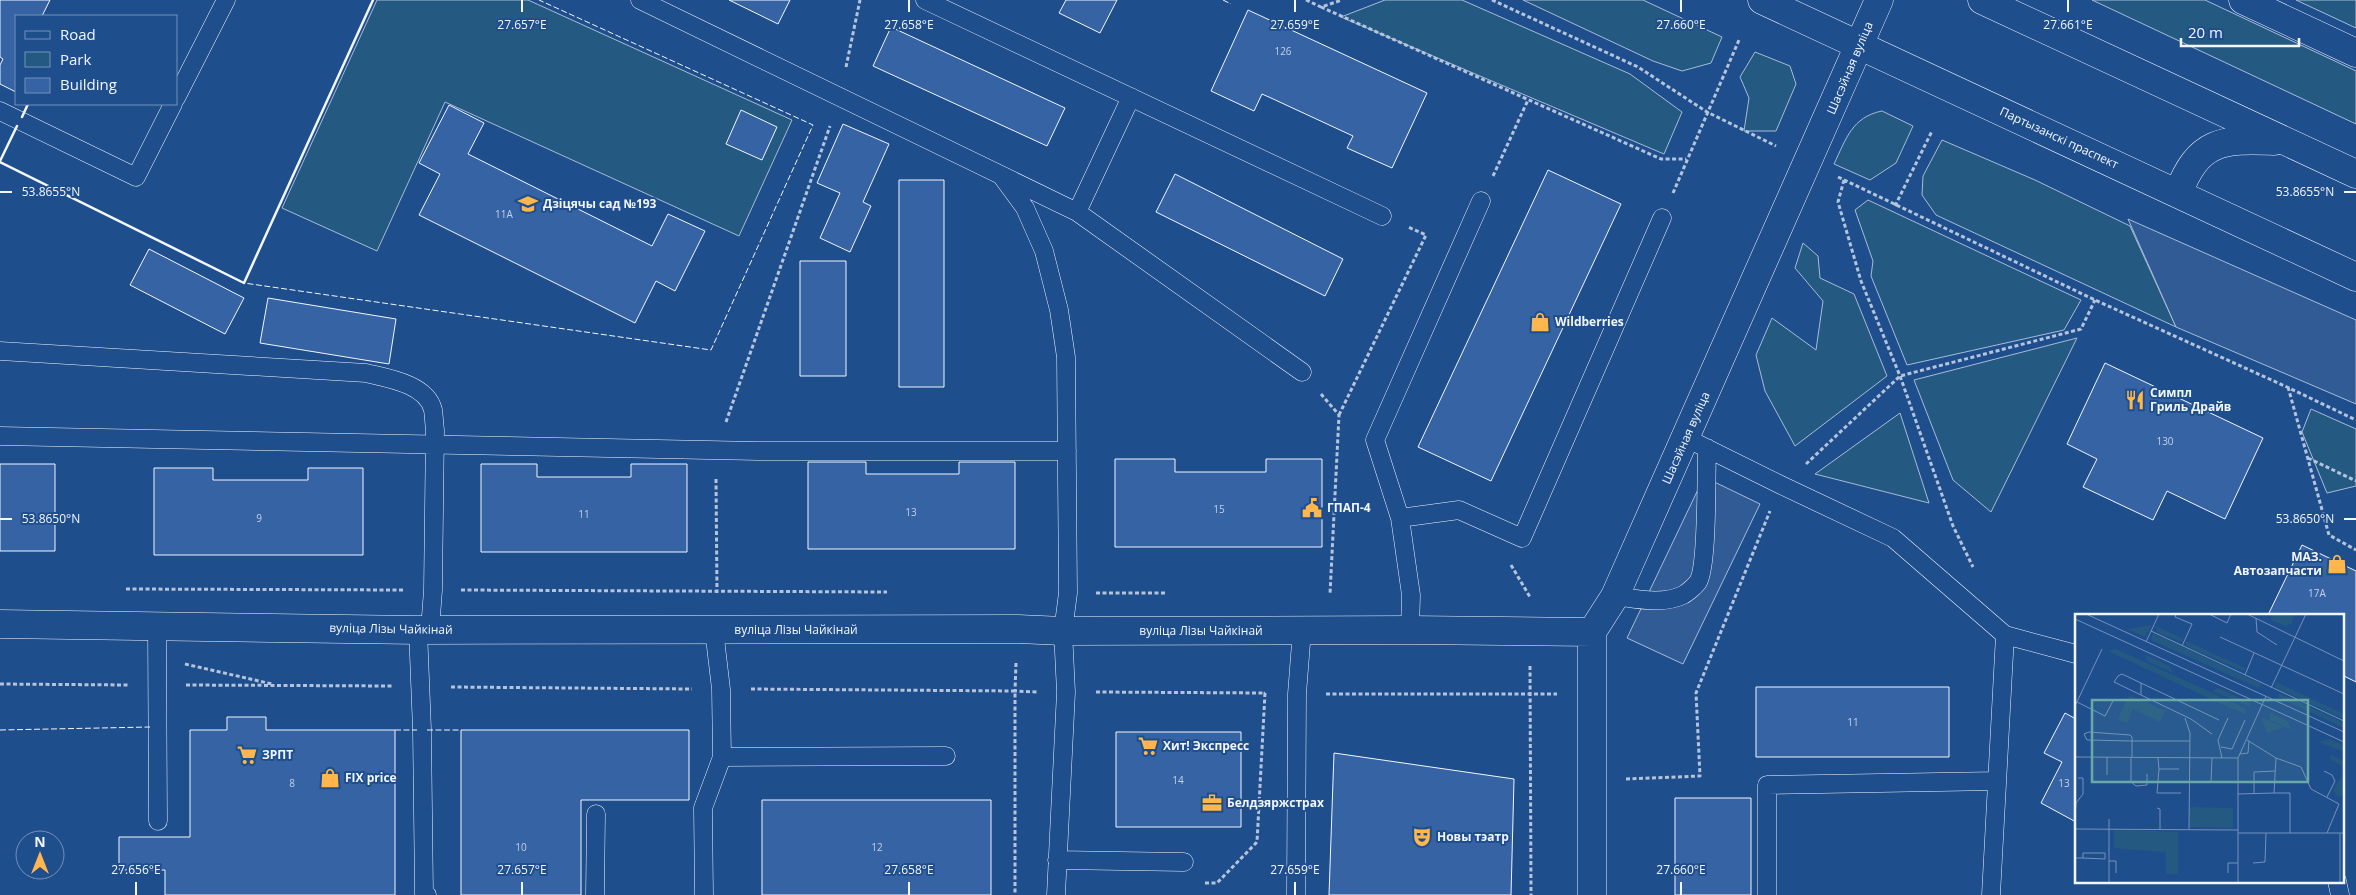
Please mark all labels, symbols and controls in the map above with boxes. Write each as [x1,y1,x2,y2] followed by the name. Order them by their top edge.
[15,15,178,105] legend
[2181,15,2298,47] scale bar
[497,16,547,33] text: 27.657°E
[884,16,934,33] text: 27.658°E
[1270,16,1320,33] text: 27.659°E
[1656,16,1706,33] text: 27.660°E
[2043,16,2093,33] text: 27.661°E
[1822,19,1877,117] street label: Шасэйная вуліца
[2188,22,2223,42] text: 20 m
[60,24,96,44] text: Road
[1274,44,1292,58] house number: 126
[60,49,91,69] text: Park
[60,74,117,94] text: Building
[1997,103,2122,173] street label: Партызанскі праспект
[22,183,80,200] text: 53.8655°N
[2276,183,2334,200] text: 53.8655°N
[517,193,539,215] school or university icon: Дзіцячы сад №193
[543,195,657,212] place label: Дзіцячы сад №193
[495,207,514,221] house number: 11А
[1529,311,1551,333] shop icon: Wildberries
[1555,313,1624,330] place label: Wildberries
[2150,384,2231,415] place label: Симпл Гриль Драйв
[1658,389,1714,487] street label: Шасэйная вуліца
[2124,389,2146,411] restaurant icon: Симпл Гриль Драйв
[2156,434,2174,448] house number: 130
[1301,497,1323,519] public building icon: ГПАП-4
[1327,499,1371,516] place label: ГПАП-4
[1213,502,1225,516] house number: 15
[905,505,917,519] house number: 13
[578,507,590,521] house number: 11
[22,510,80,527] text: 53.8650°N
[2276,510,2334,527] text: 53.8650°N
[256,511,262,525] house number: 9
[2234,548,2322,579] place label: МАЗ. Автозапчасти
[2326,553,2348,575] shop icon: МАЗ. Автозапчасти
[2308,586,2327,600] house number: 17А
[2075,614,2344,882] inset map
[329,619,453,638] street label: вуліца Лізы Чайкінай
[734,621,858,638] street label: вуліца Лізы Чайкінай
[1139,622,1263,639] street label: вуліца Лізы Чайкінай
[1847,715,1859,729] house number: 11
[1137,735,1159,757] supermarket icon: Хит! Экспресс
[1163,737,1249,754] place label: Хит! Экспресс
[236,744,258,766] supermarket icon: ЗРПТ
[262,746,293,763] place label: ЗРПТ
[319,767,341,789] shop icon: FIX price
[345,769,397,786] place label: FIX price
[1172,773,1184,787] house number: 14
[289,776,295,790] house number: 8
[2058,776,2070,790] house number: 13
[1201,792,1223,814] office icon: Белдзяржстрах
[1227,794,1324,811] place label: Белдзяржстрах
[1411,826,1433,848] theatre icon: Новы тэатр
[1437,828,1509,845] place label: Новы тэатр
[15,830,65,880] north arrow
[34,832,46,851] text: N
[515,840,527,854] house number: 10
[871,840,883,854] house number: 12
[111,861,161,878] text: 27.656°E
[497,861,547,878] text: 27.657°E
[884,861,934,878] text: 27.658°E
[1270,861,1320,878] text: 27.659°E
[1656,861,1706,878] text: 27.660°E

